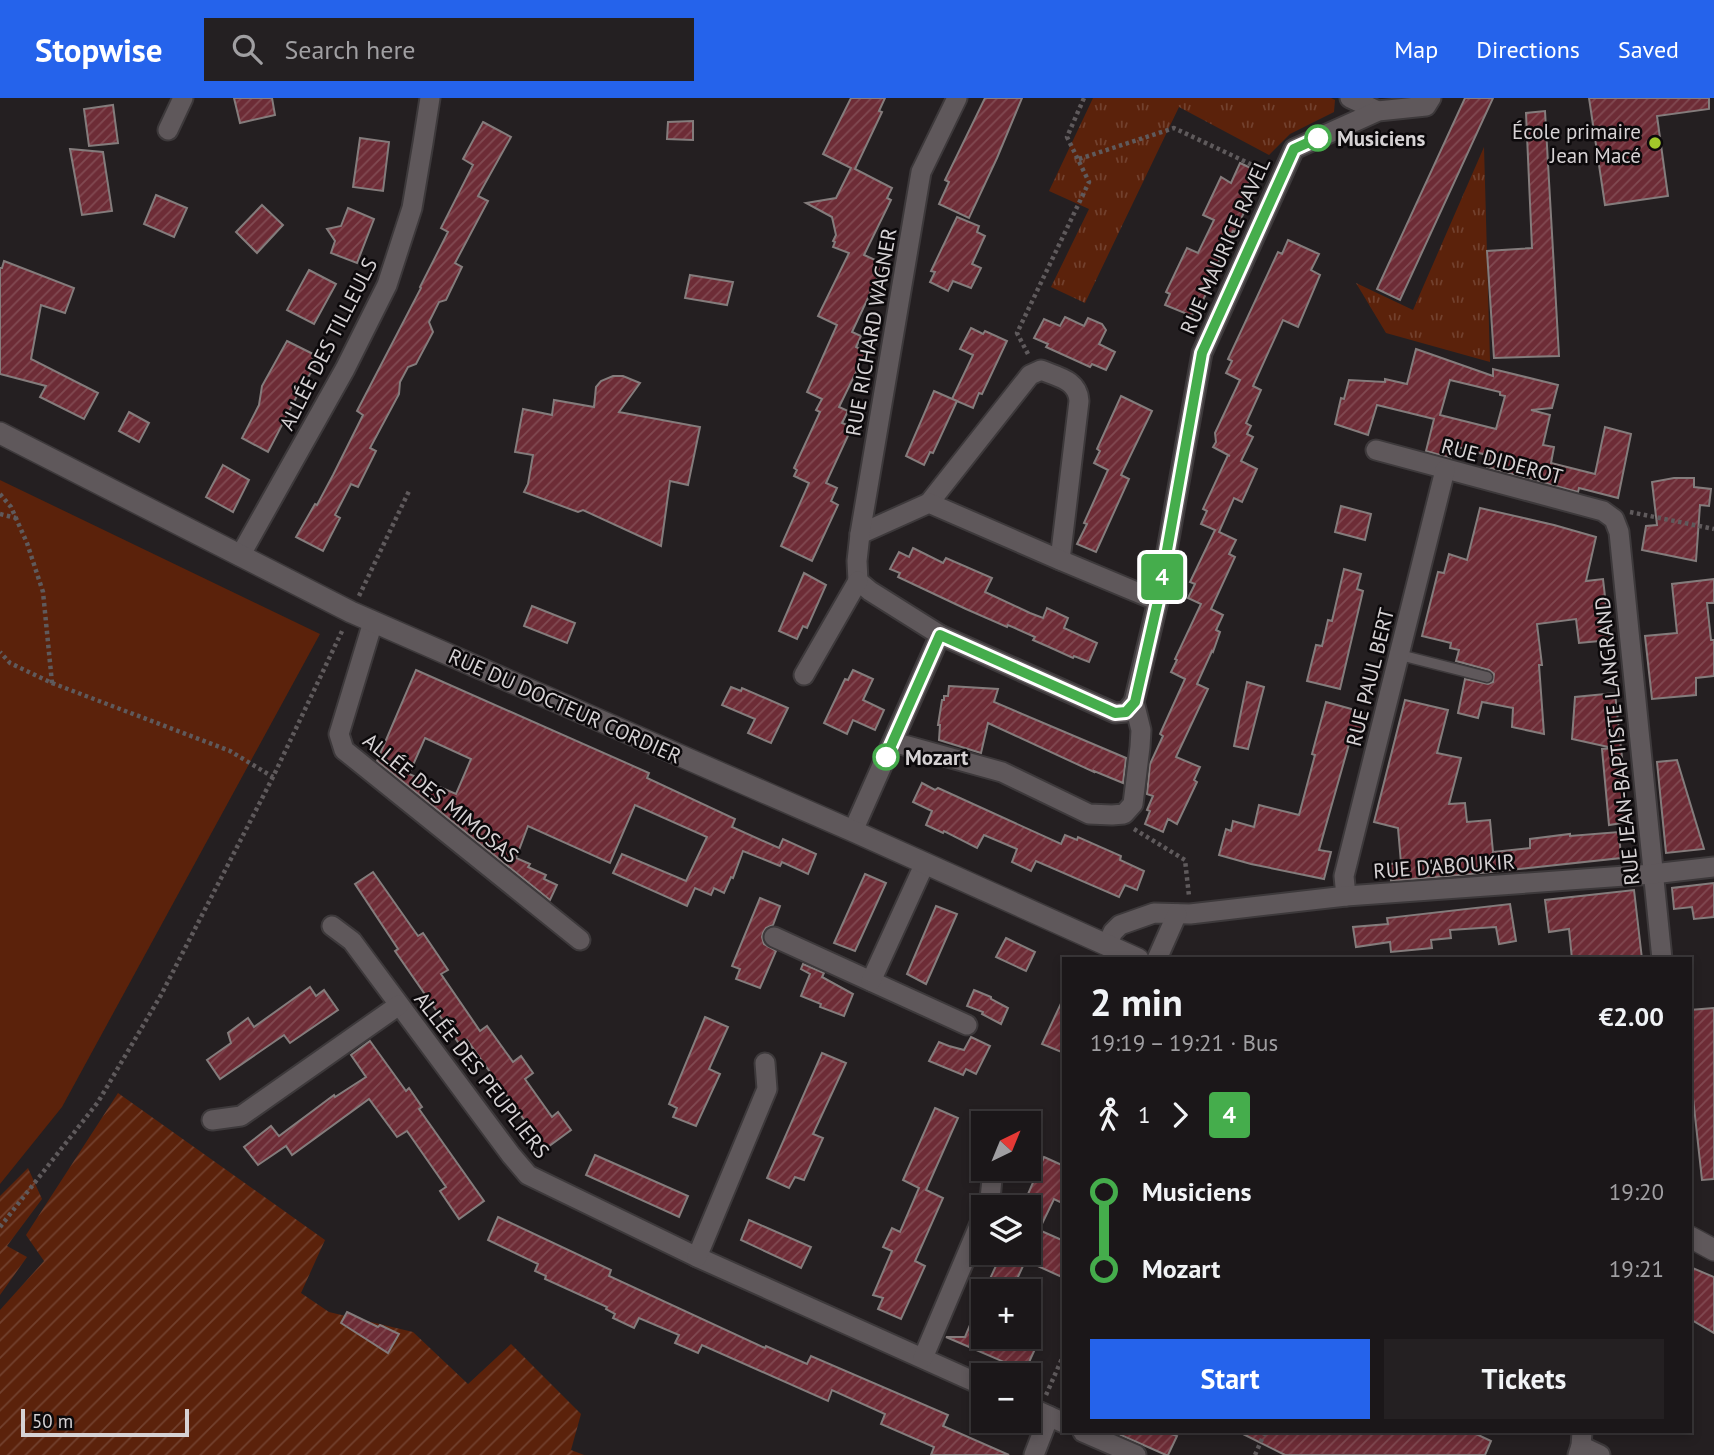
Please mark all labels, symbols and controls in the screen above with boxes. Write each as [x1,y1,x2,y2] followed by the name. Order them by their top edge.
[204,18,694,81] search box
[35,28,162,71] text: Stopwise
[228,30,266,68] icon: search
[284,33,416,66] text: Search here
[1394,34,1438,65] text: Map
[1476,34,1580,65] text: Directions
[1618,34,1679,65] text: Saved
[1512,118,1641,169] place label: École primaire Jean Macé
[1305,125,1331,151] marker: Musiciens
[1337,125,1425,152] place label: Musiciens
[1647,135,1663,151] marker: École primaire Jean Macé
[1174,153,1276,338] street label: RUE MAURICE RAVEL
[839,226,903,438] street label: RUE RICHARD WAGNER
[273,253,383,435] street label: ALLÉE DES TILLEULS
[1438,432,1566,490] street label: RUE DIDEROT
[1139,554,1185,600] line badge: 4
[1155,561,1169,592] text: 4
[1588,595,1646,887] street label: RUE JEAN-BAPTISTE LANGRAND
[1340,605,1400,749] street label: RUE PAUL BERT
[444,642,686,770] street label: RUE DU DOCTEUR CORDIER
[358,727,524,869] street label: ALLÉE DES MIMOSAS
[873,744,899,770] marker: Mozart
[905,744,969,771] place label: Mozart
[1372,848,1516,884] street label: RUE D'ABOUKIR
[1090,977,1183,1026] text: 2 min
[409,986,555,1164] street label: ALLÉE DES PEUPLIERS
[1599,1000,1664,1033] text: €2.00
[1090,1028,1278,1057] text: 19:19 – 19:21 · Bus
[1090,1096,1128,1134] icon: walk
[1161,1096,1199,1134] icon: forward
[1223,1099,1236,1130] text: 4
[1138,1100,1151,1129] text: 1
[971,1111,1041,1181] north arrow
[971,1111,1041,1433] map controls
[1142,1175,1251,1208] text: Musiciens
[1609,1177,1664,1206] text: 19:20
[971,1195,1041,1265] button: layers
[1142,1252,1220,1285] text: Mozart
[1609,1254,1664,1283] text: 19:21
[971,1279,1041,1349] button: +
[1090,1339,1370,1419] button: Start
[1384,1339,1664,1419] button: Tickets
[971,1363,1041,1433] button: −
[21,1406,189,1438] scale bar
[32,1409,73,1433] text: 50 m

